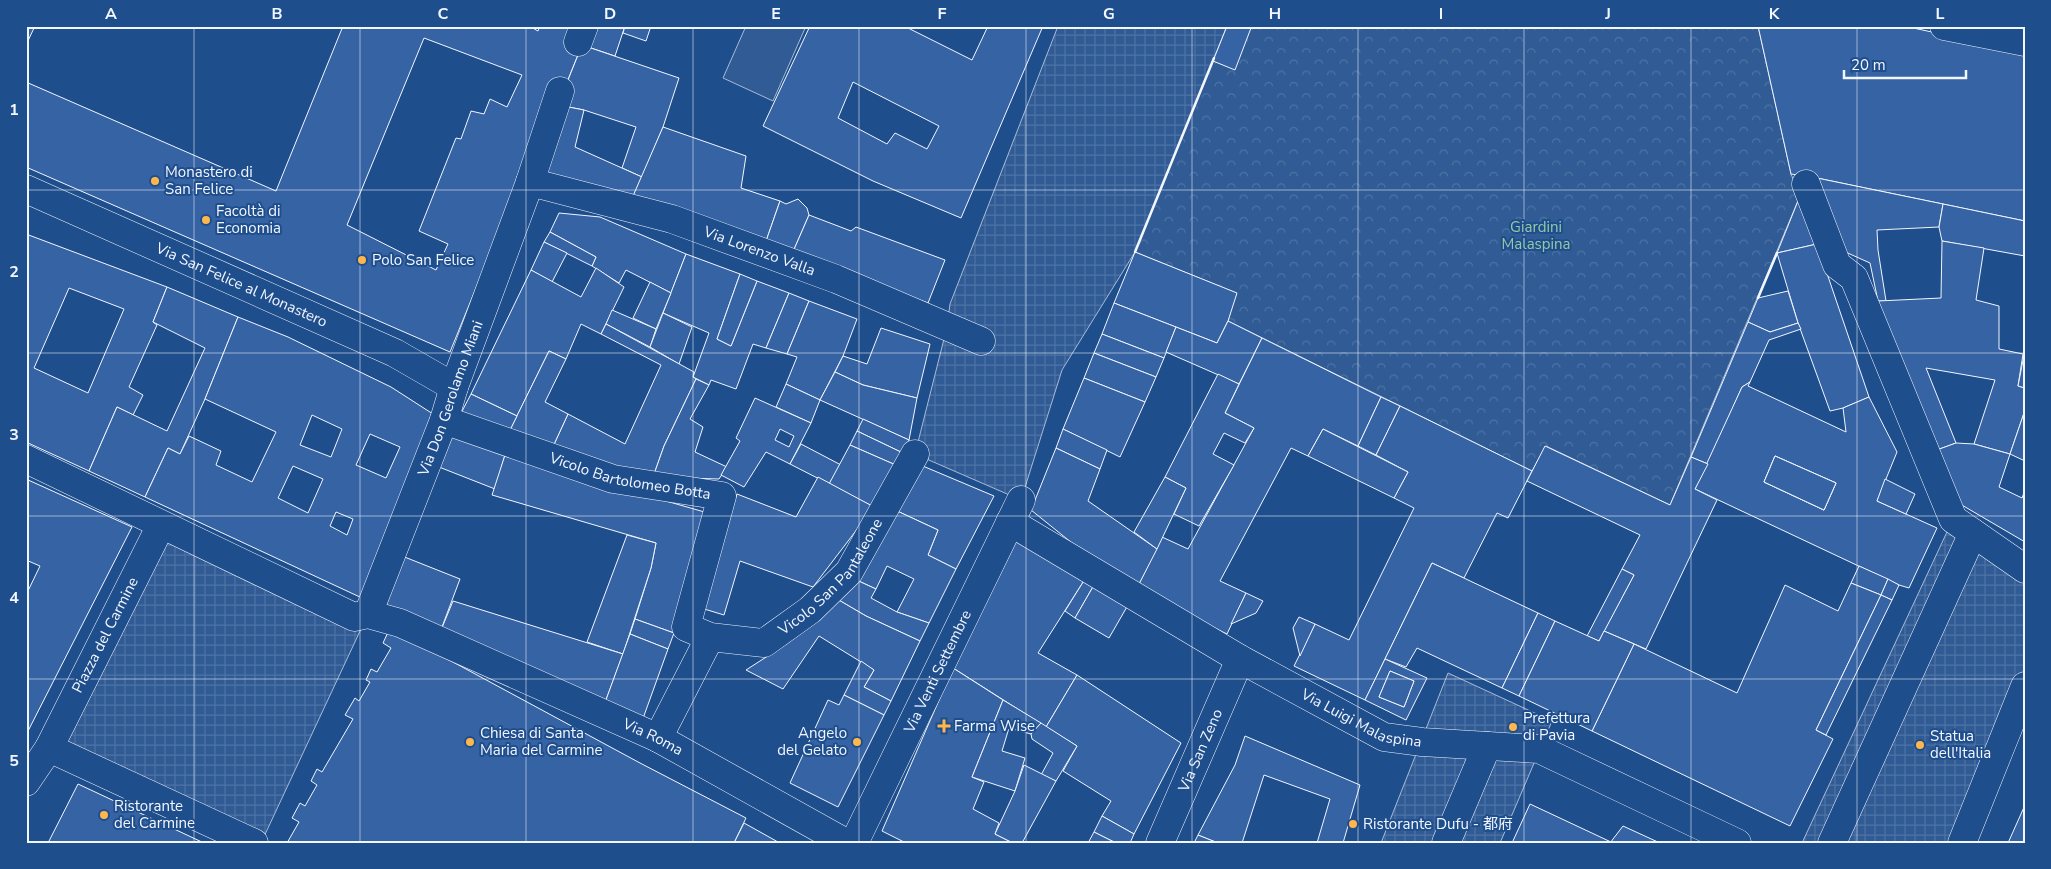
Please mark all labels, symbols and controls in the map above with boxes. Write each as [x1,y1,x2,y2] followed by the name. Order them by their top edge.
[105,3,117,25] text: A
[271,3,283,25] text: B
[438,3,449,25] text: C
[604,3,616,25] text: D
[771,3,781,25] text: E
[938,3,947,25] text: F
[1103,3,1115,25] text: G
[1269,3,1281,25] text: H
[1439,3,1443,25] text: I
[1604,3,1611,25] text: J
[1769,3,1781,25] text: K
[1936,3,1945,25] text: L
[1844,48,1966,80] scale bar
[1851,55,1886,75] text: 20 m
[9,99,19,121] text: 1
[165,162,253,199] place label: Monastero di San Felice
[149,175,161,187] marker: Monastero di San Felice
[216,201,281,238] place label: Facoltà di Economia
[200,214,212,226] marker: Facoltà di Economia
[1501,217,1571,254] park label: Giardini Malaspina
[700,221,818,281] street label: Via Lorenzo Valla
[152,238,331,332] street label: Via San Felice al Monastero
[372,250,474,270] place label: Polo San Felice
[356,254,368,266] marker: Polo San Felice
[9,261,19,283] text: 2
[413,318,488,480] street label: Via Don Gerolamo Miani
[9,424,19,446] text: 3
[546,447,712,504] street label: Vicolo Bartolomeo Botta
[774,515,887,640] street label: Vicolo San Pantaleone
[67,574,143,696] street label: Piazza del Carmine
[9,587,19,609] text: 4
[899,606,976,737] street label: Via Venti Settembre
[1297,683,1423,752] street label: Via Luigi Malaspina
[1173,706,1227,796] street label: Via San Zeno
[1523,708,1590,745] place label: Prefettura di Pavia
[619,713,687,760] street label: Via Roma
[954,716,1035,736] place label: Farma Wise
[938,720,950,732] marker: Farma Wise
[1507,721,1519,733] marker: Prefettura di Pavia
[480,723,602,760] place label: Chiesa di Santa Maria del Carmine
[777,723,847,760] place label: Angelo del Gelato
[1930,726,1991,763] place label: Statua dell'Italia
[464,736,476,748] marker: Chiesa di Santa Maria del Carmine
[851,736,863,748] marker: Angelo del Gelato
[1914,739,1926,751] marker: Statua dell'Italia
[9,750,19,772] text: 5
[114,796,195,833] place label: Ristorante del Carmine
[98,809,110,821] marker: Ristorante del Carmine
[1363,814,1513,834] place label: Ristorante Dufu - 都府
[1347,818,1359,830] marker: Ristorante Dufu - 都府

